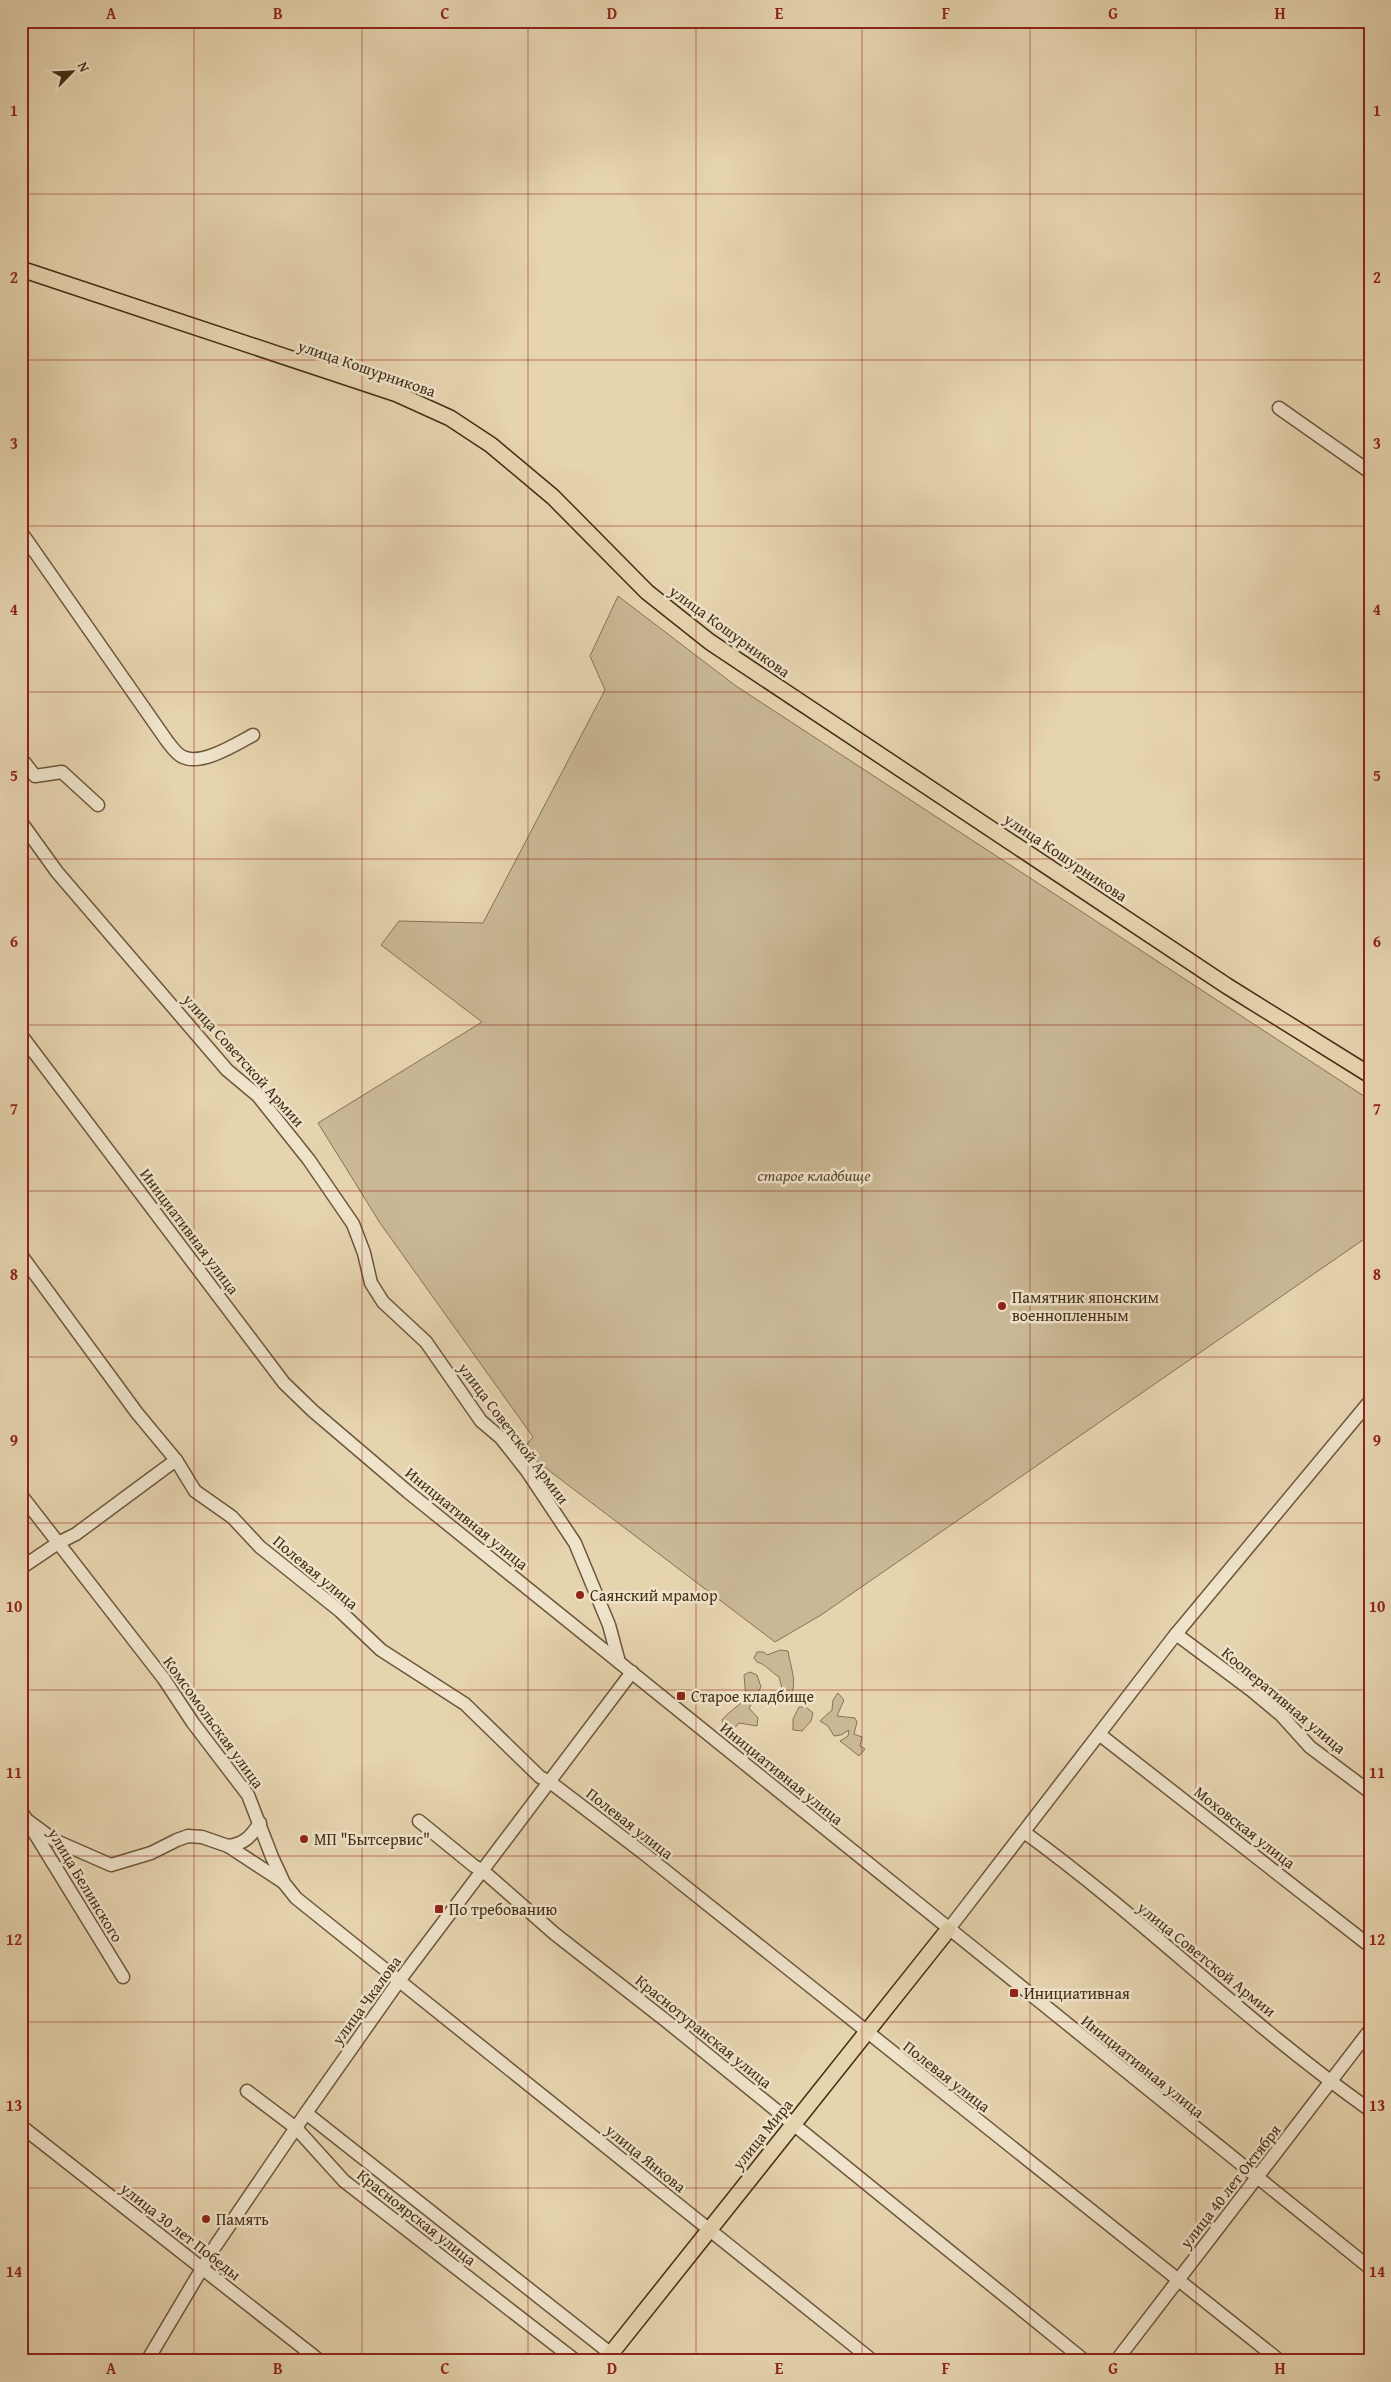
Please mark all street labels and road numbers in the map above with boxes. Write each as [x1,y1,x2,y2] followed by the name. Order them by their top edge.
[294,333,440,403] street label: улица Кошурникова
[664,578,796,683] street label: улица Кошурникова
[999,806,1133,908] street label: улица Кошурникова
[177,987,311,1132] street label: улица Советской Армии
[135,1163,246,1299] street label: Инициативная улица
[452,1356,576,1509] street label: улица Советской Армии
[400,1461,534,1576] street label: Инициативная улица
[268,1529,364,1615] street label: Полевая улица
[1217,1641,1352,1759] street label: Кооперативная улица
[158,1651,271,1793] street label: Комсомольская улица
[715,1716,849,1831] street label: Инициативная улица
[1189,1780,1301,1874] street label: Моховская улица
[581,1781,679,1865] street label: Полевая улица
[42,1822,130,1947] street label: улица Белинского
[1132,1895,1282,2023] street label: улица Советской Армии
[325,1950,407,2050] street label: улица Чкалова
[630,1968,778,2094] street label: Краснотуранская улица
[1076,2009,1210,2124] street label: Инициативная улица
[898,2034,996,2118] street label: Полевая улица
[725,2093,798,2175] street label: улица Мира
[600,2117,692,2198] street label: улица Янкова
[1173,2119,1286,2254] street label: улица 40 лет Октября
[352,2163,482,2271] street label: Красноярская улица
[115,2176,246,2286] street label: улица 30 лет Победы

